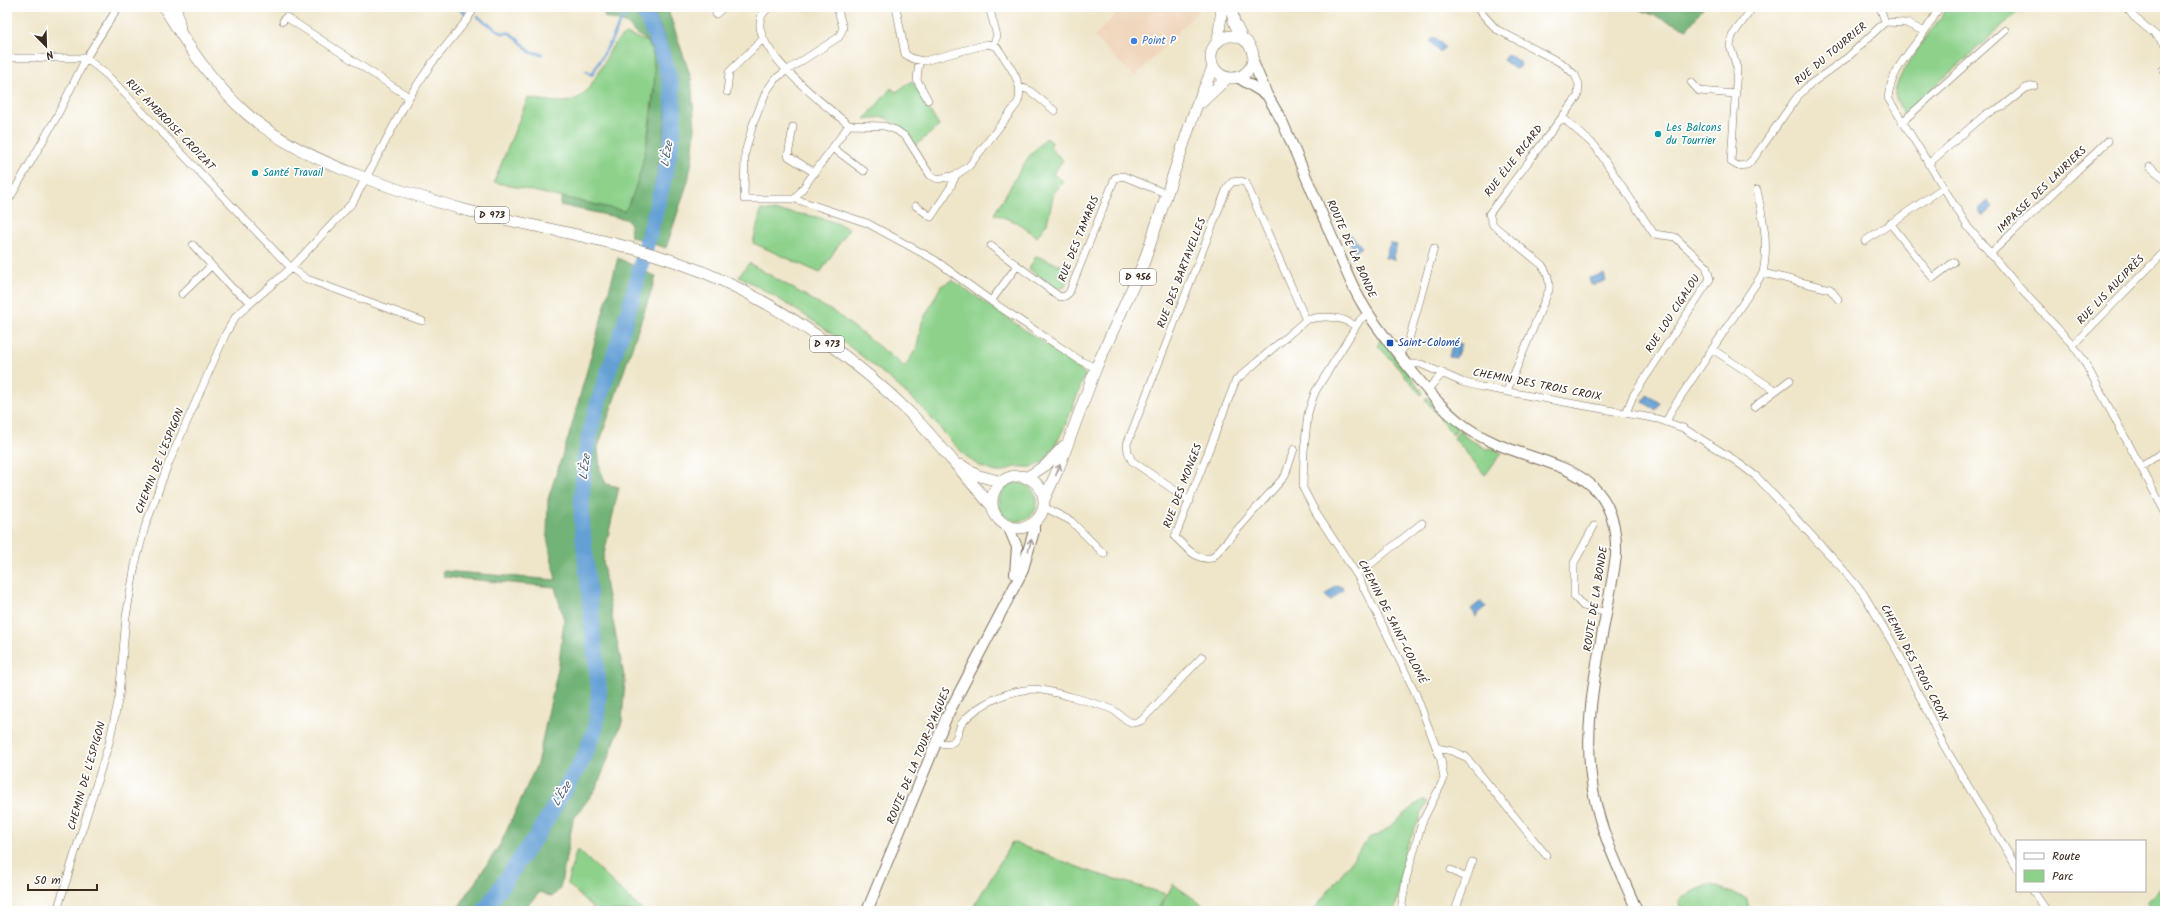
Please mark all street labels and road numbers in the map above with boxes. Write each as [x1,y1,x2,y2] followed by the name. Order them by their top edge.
[1791,18,1872,90] street label: RUE DU TOURRIER
[121,75,220,176] street label: RUE AMBROISE CROIZAT
[1480,121,1548,201] street label: RUE ÉLIE RICARD
[1993,142,2091,238] street label: IMPASSE DES LAURIERS
[1054,193,1104,285] street label: RUE DES TAMARIS
[1321,197,1381,302] street label: ROUTE DE LA BONDE
[475,207,509,223] road number: D 973
[1153,215,1211,331] street label: RUE DES BARTAVELLES
[2073,251,2149,329] street label: RUE LIS AUCIPRÈS
[1120,269,1156,285] road number: D 956
[1641,271,1705,357] street label: RUE LOU CIGALOU
[810,336,844,352] road number: D 973
[1471,364,1603,406] street label: CHEMIN DES TROIS CROIX
[131,405,190,517] street label: CHEMIN DE L'ESPIGON
[1159,441,1207,531] street label: RUE DES MONGES
[1579,545,1613,653] street label: ROUTE DE LA BONDE
[1353,557,1432,688] street label: CHEMIN DE SAINT-COLOMÉ
[1875,601,1953,725] street label: CHEMIN DES TROIS CROIX
[882,685,956,827] street label: ROUTE DE LA TOUR-D'AIGUES
[63,719,111,833] street label: CHEMIN DE L'ESPIGON

